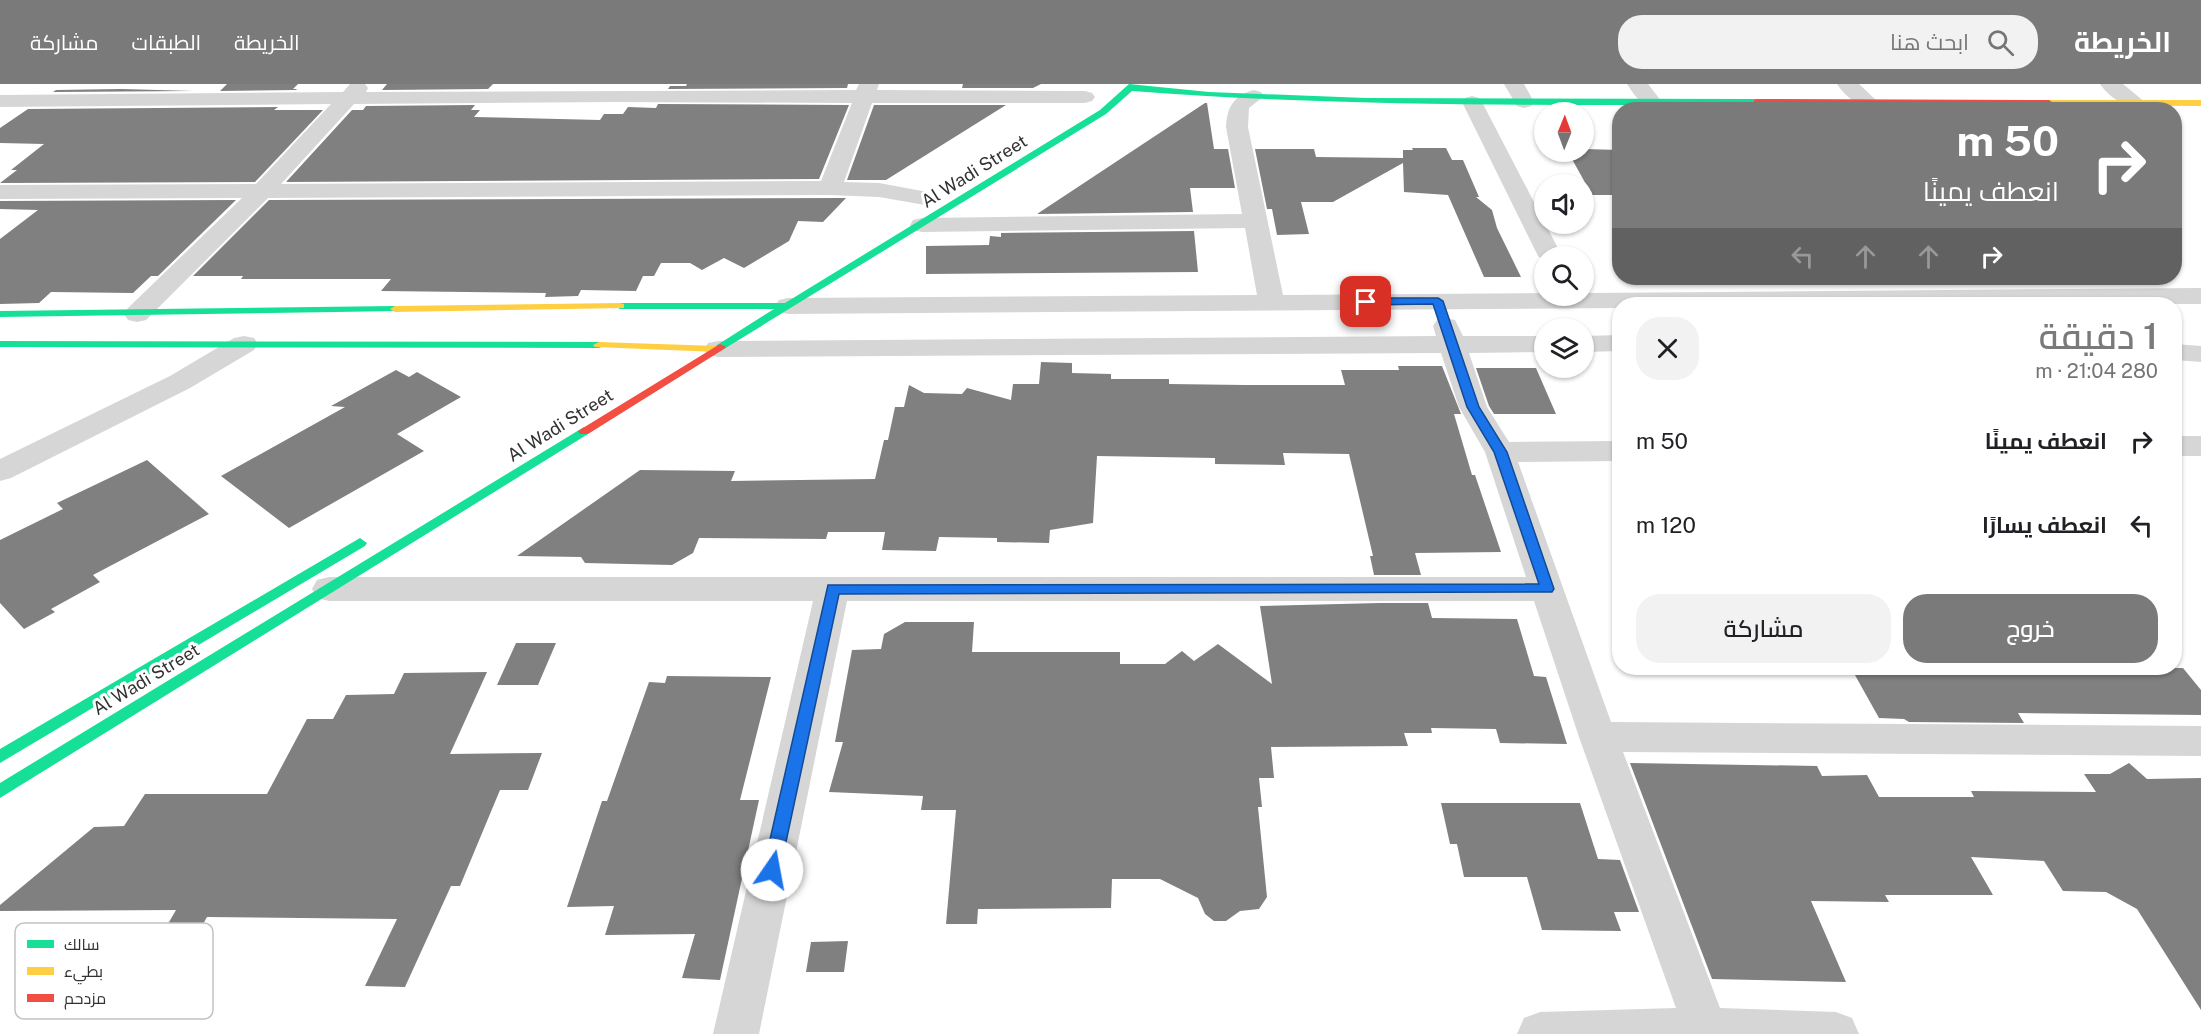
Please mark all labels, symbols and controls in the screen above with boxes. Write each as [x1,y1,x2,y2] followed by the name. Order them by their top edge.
[1618,15,2038,69] search box
[2074,25,2171,58] text: الخريطة
[1984,26,2017,59] icon: search
[1890,29,1969,55] text: ابحث هنا
[30,30,99,55] text: مشاركة
[132,30,201,55] text: الطبقات
[234,30,300,55] text: الخريطة
[1534,102,1594,162] north arrow
[1534,102,1594,378] map controls
[1956,116,2059,165] text: 50 m
[2080,126,2158,204] icon: right
[917,130,1031,212] street label: Al Wadi Street
[1534,174,1594,234] button: sound
[1923,175,2059,207] text: انعطف يمينًا
[1786,240,1819,273] icon: left
[1849,240,1882,273] icon: ahead
[1912,240,1945,273] icon: ahead
[1975,240,2008,273] icon: right
[1534,246,1594,306] button: search
[1340,276,1391,327] pin
[1349,285,1382,318] icon: arrive
[2039,315,2158,357] text: 1 دقيقة
[1636,317,1699,380] button: close
[1534,318,1594,378] button: layers
[2035,359,2158,383] text: 280 m · 21:04
[503,384,617,466] street label: Al Wadi Street
[2125,425,2158,458] icon: right
[1636,428,1688,454] text: 50 m
[1985,428,2107,454] text: انعطف يمينًا
[2125,509,2158,542] icon: left
[1636,512,1696,538] text: 120 m
[1982,512,2107,538] text: انعطف يسارًا
[1636,594,1891,663] button: مشاركة
[1903,594,2158,663] button: خروج
[89,639,203,719] street label: Al Wadi Street
[740,838,804,902] position arrow
[15,923,213,1019] legend
[64,935,99,954] text: سالك
[64,962,103,985] text: بطيء
[64,989,106,1010] text: مزدحم

